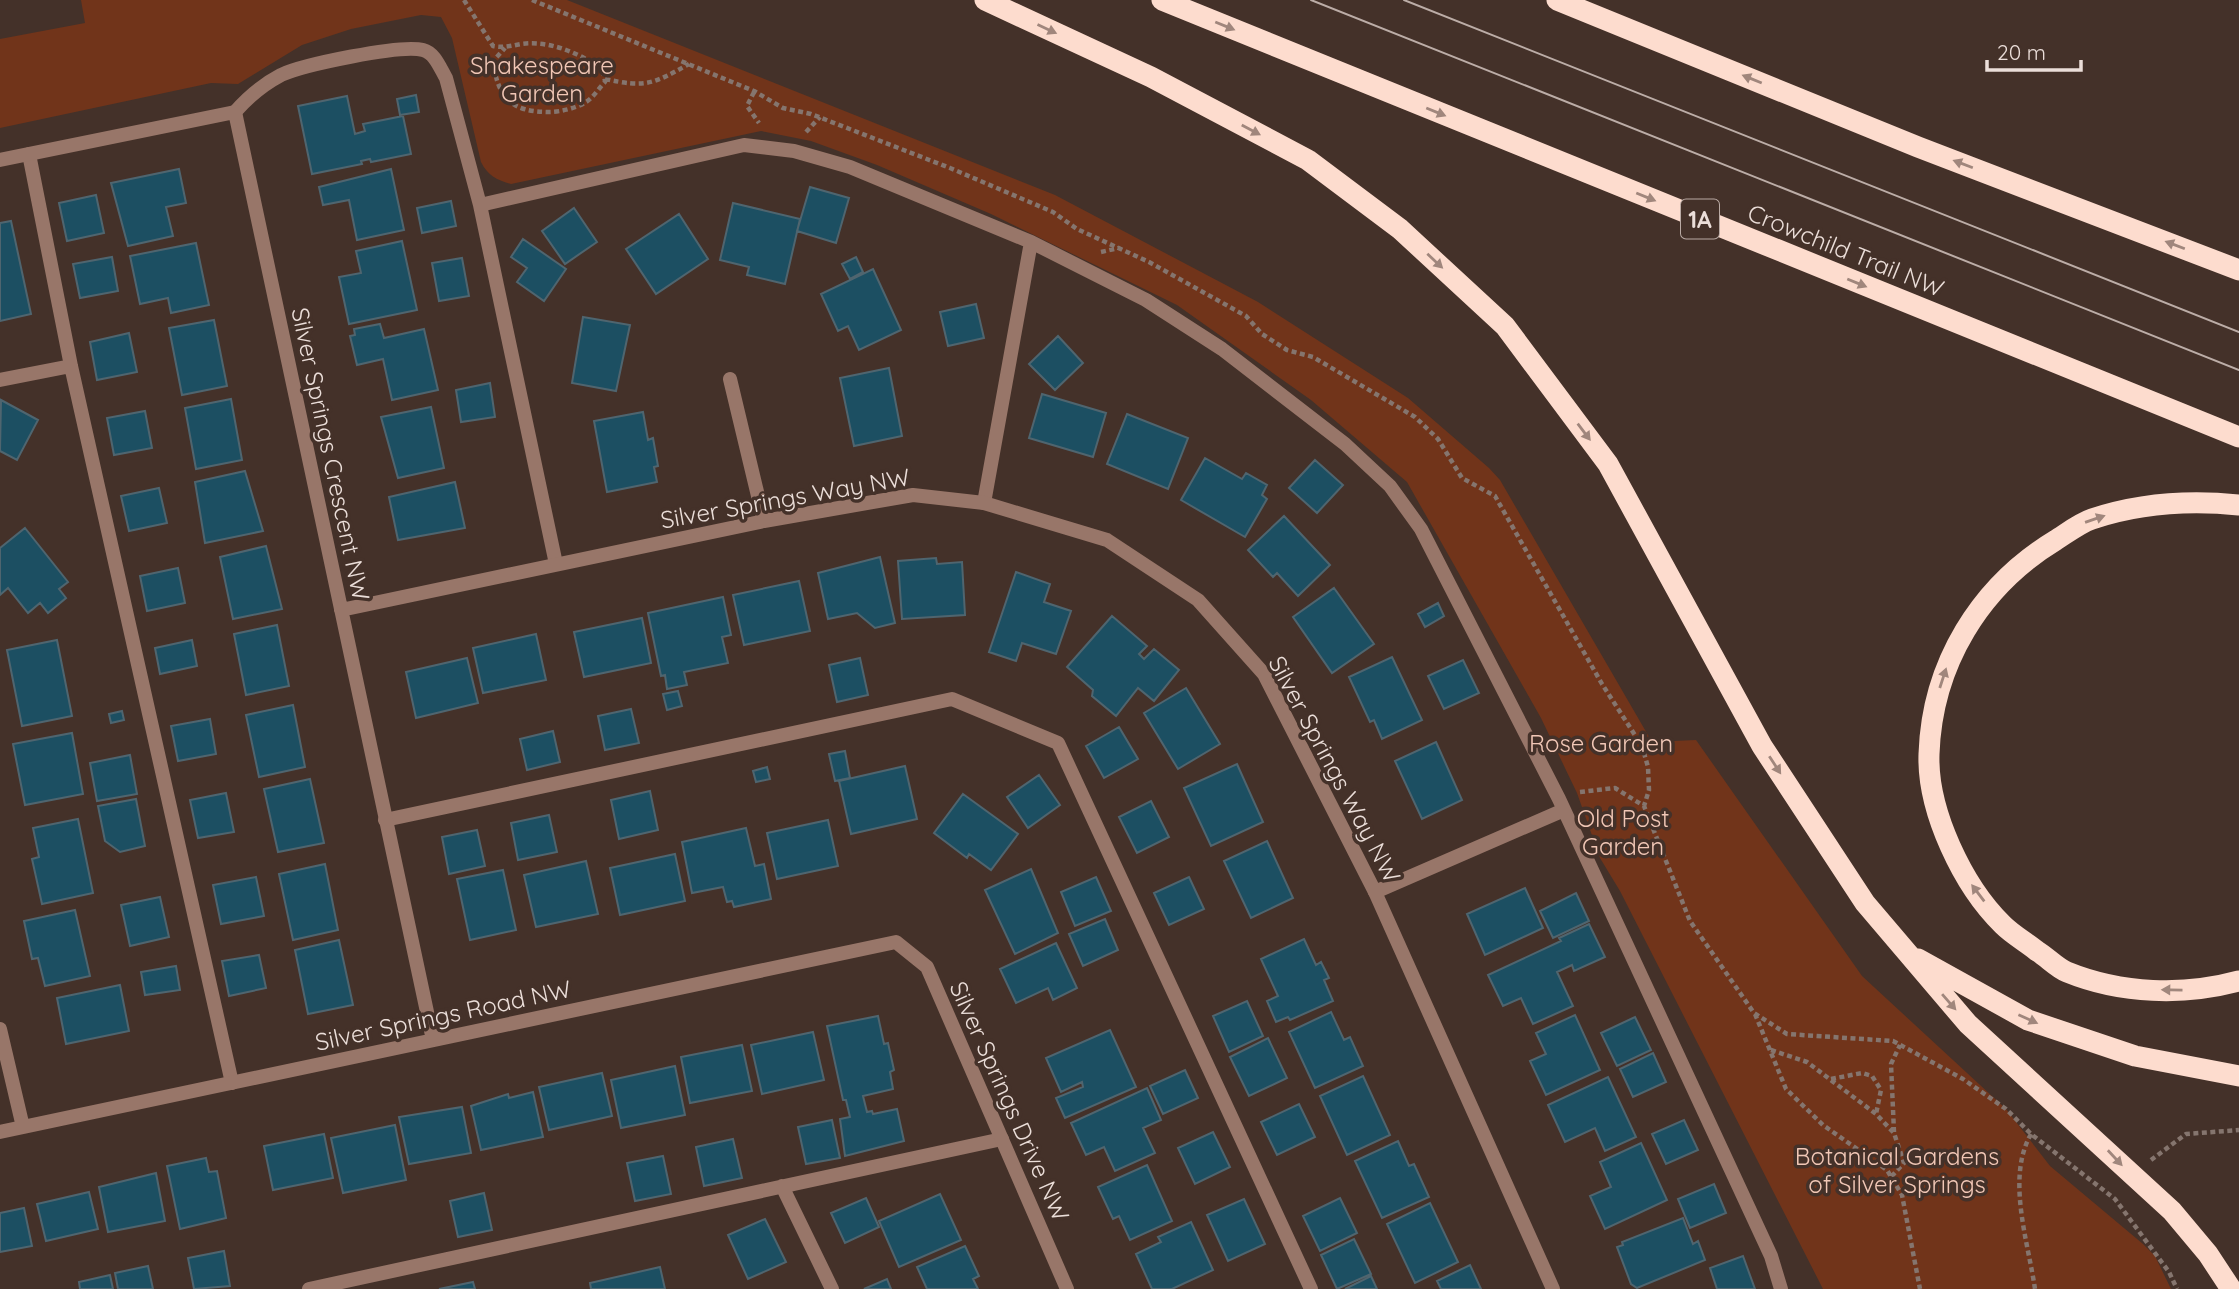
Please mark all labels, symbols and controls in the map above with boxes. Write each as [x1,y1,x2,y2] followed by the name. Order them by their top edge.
[1215,20,1236,31] one-way arrow
[1037,23,1057,35] one-way arrow
[1987,28,2082,72] scale bar
[1997,39,2046,65] text: 20 m
[470,50,614,108] park label: Shakespeare Garden
[1741,73,1762,84] one-way arrow
[1425,106,1446,117] one-way arrow
[1241,124,1261,135] one-way arrow
[1952,158,1973,169] one-way arrow
[1636,192,1657,203] one-way arrow
[1744,197,1948,303] street label: Crowchild Trail NW
[1681,200,1719,238] road number: 1A
[2165,240,2186,251] one-way arrow
[1426,253,1443,269] one-way arrow
[1847,277,1867,289] one-way arrow
[285,305,377,603] street label: Silver Springs Crescent NW
[1577,423,1591,441] one-way arrow
[658,461,912,535] street label: Silver Springs Way NW
[2085,514,2106,524] one-way arrow
[1262,650,1408,888] street label: Silver Springs Way NW
[1938,667,1949,688] one-way arrow
[1529,728,1673,758] park label: Rose Garden
[1768,755,1781,775] one-way arrow
[1577,803,1669,861] park label: Old Post Garden
[1971,884,1986,902] one-way arrow
[312,973,574,1057] street label: Silver Springs Road NW
[944,976,1076,1226] street label: Silver Springs Drive NW
[2161,984,2183,996] one-way arrow
[1941,993,1957,1011] one-way arrow
[2018,1014,2039,1025] one-way arrow
[1795,1141,1999,1199] park label: Botanical Gardens of Silver Springs
[2106,1149,2122,1166] one-way arrow

